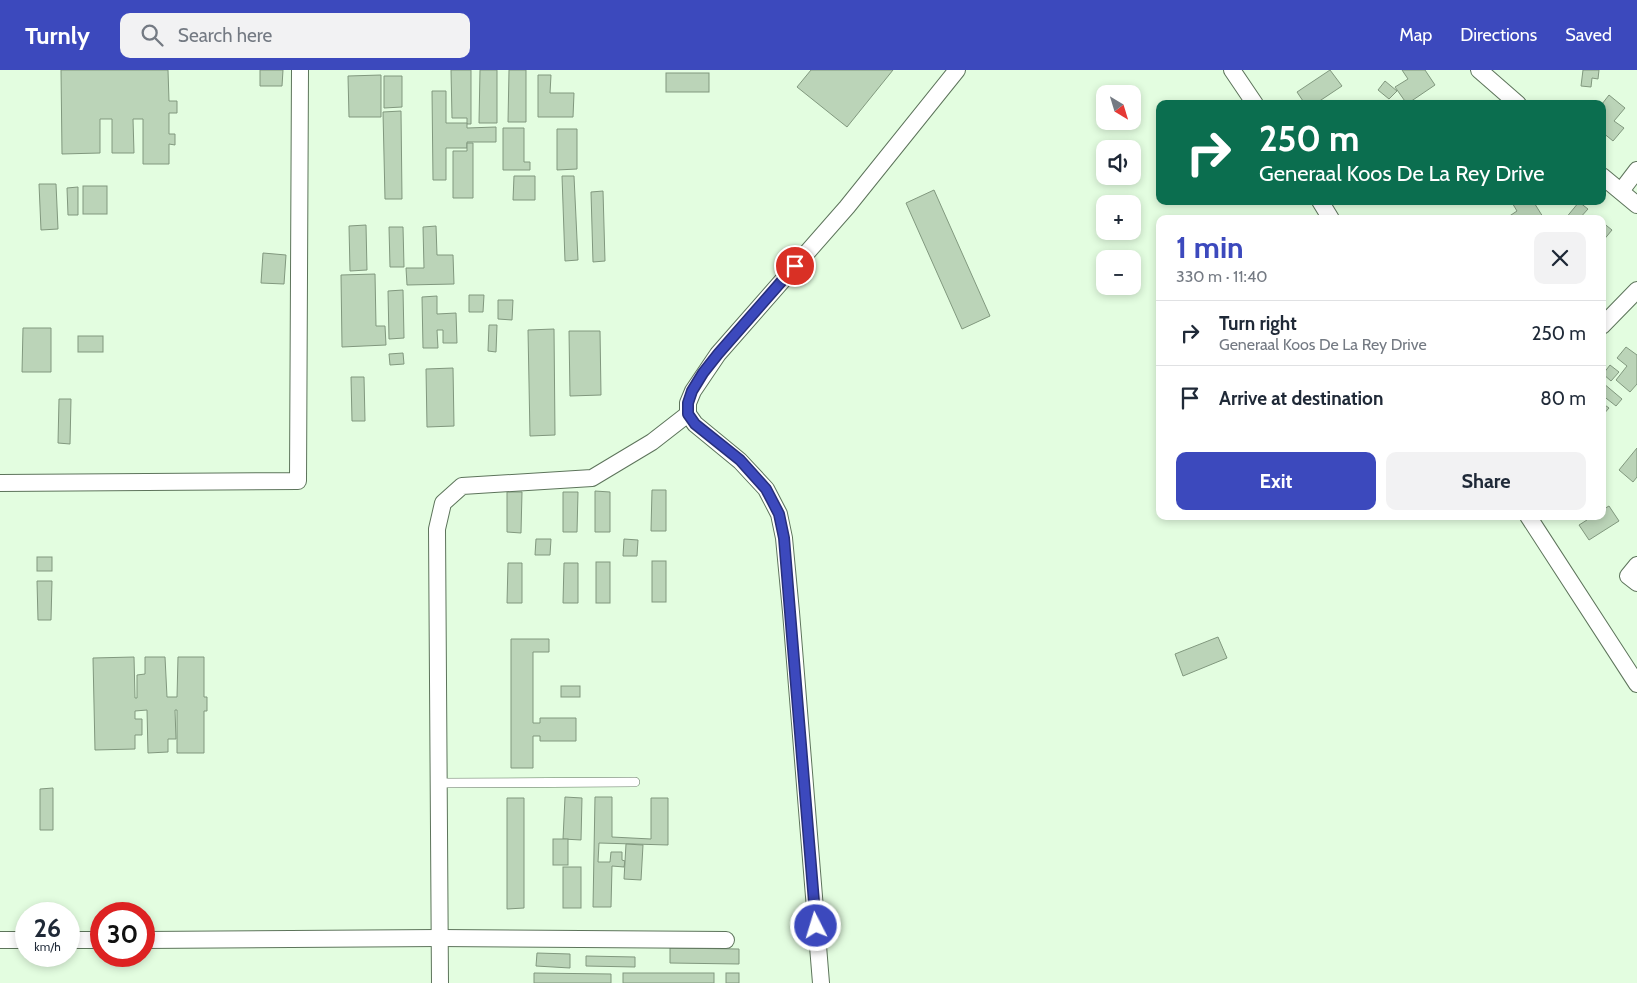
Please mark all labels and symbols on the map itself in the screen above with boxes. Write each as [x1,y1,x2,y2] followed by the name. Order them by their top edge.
[1096,85,1141,130] north arrow
[774,245,816,287] pin
[789,899,841,951] position arrow
[90,902,155,967] speed limit sign: 30

